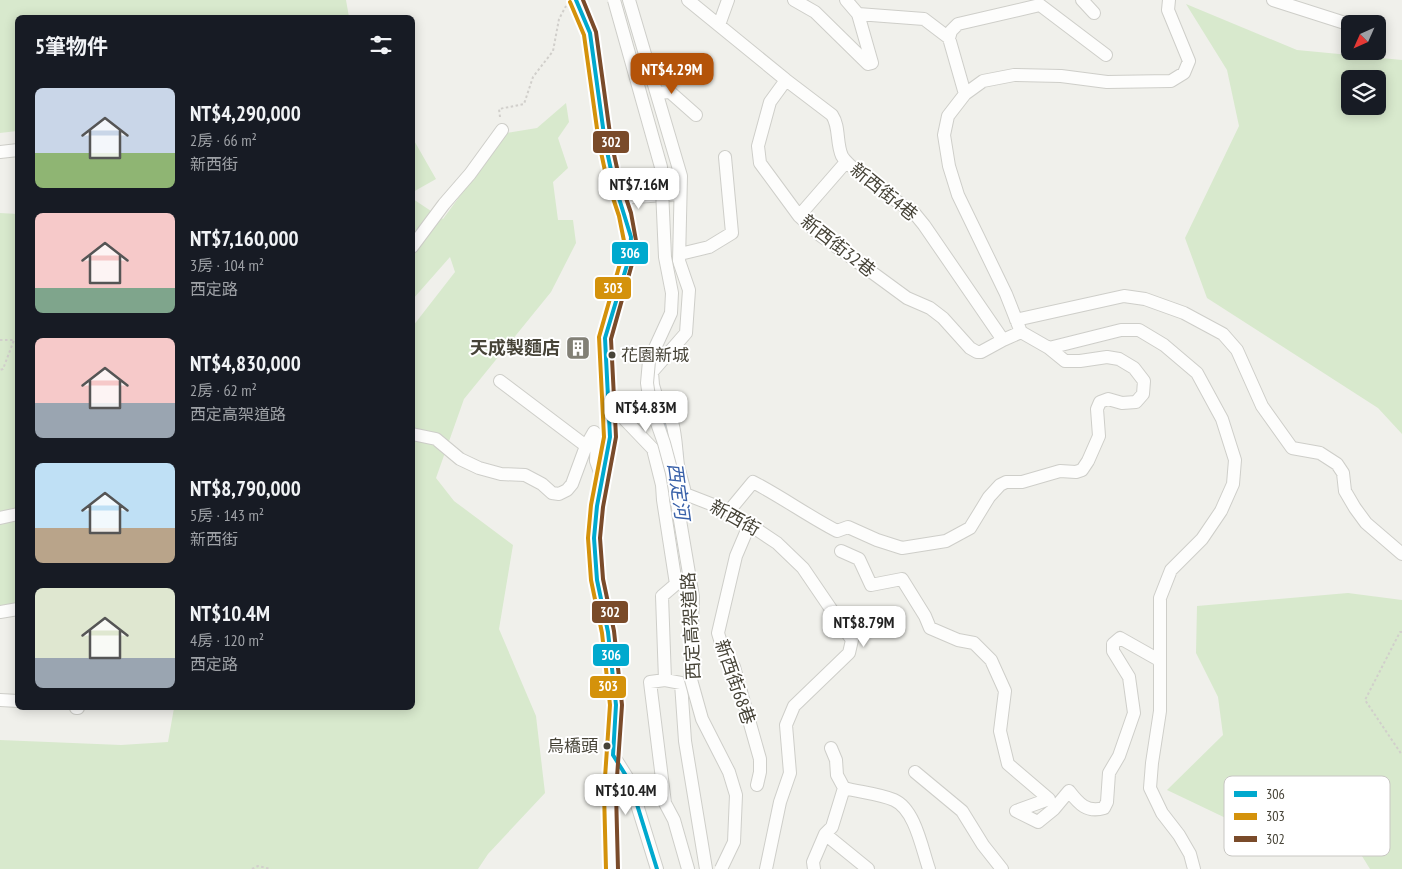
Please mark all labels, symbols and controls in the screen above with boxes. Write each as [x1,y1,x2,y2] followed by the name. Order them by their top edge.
[1341,15,1386,60] north arrow
[1341,15,1386,115] map controls
[367,31,395,59] icon: filters
[35,33,108,60] text: 5筆物件
[620,52,724,95] pin: NT$4.29M
[642,59,702,79] text: NT$4.29M
[1341,70,1386,115] button: layers
[190,100,301,127] text: NT$4,290,000
[75,108,135,168] icon: home
[190,130,257,150] text: 2房 · 66 m²
[592,130,630,154] line badge: 302
[601,133,621,151] text: 302
[190,154,238,174] text: 新西街
[846,157,923,226] street label: 新西街4巷
[587,168,691,210] pin: NT$7.16M
[609,174,669,194] text: NT$7.16M
[796,209,880,282] street label: 新西街32巷
[190,225,299,252] text: NT$7,160,000
[75,233,135,293] icon: home
[611,241,649,265] line badge: 306
[620,244,640,262] text: 306
[190,255,264,275] text: 3房 · 104 m²
[594,276,632,300] line badge: 303
[190,279,238,299] text: 西定路
[603,279,623,297] text: 303
[565,335,591,361] building icon: 天成製麵店
[470,336,560,359] place label: 天成製麵店
[621,344,689,366] place label: 花園新城
[190,350,301,377] text: NT$4,830,000
[607,350,617,360] marker: 花園新城
[75,358,135,418] icon: home
[190,380,257,400] text: 2房 · 62 m²
[594,390,698,433] pin: NT$4.83M
[616,397,676,417] text: NT$4.83M
[190,404,286,424] text: 西定高架道路
[663,461,695,525] water label: 西定河
[190,475,301,502] text: NT$8,790,000
[75,483,135,543] icon: home
[706,494,764,541] street label: 新西街
[190,505,264,525] text: 5房 · 143 m²
[190,529,238,549] text: 新西街
[676,571,705,681] street label: 西定高架道路
[190,600,270,627] text: NT$10.4M
[591,600,629,624] line badge: 302
[600,603,620,621] text: 302
[812,606,916,648] pin: NT$8.79M
[75,608,135,668] icon: home
[834,612,894,632] text: NT$8.79M
[190,630,264,650] text: 4房 · 120 m²
[710,636,761,727] street label: 新西街68巷
[592,643,630,667] line badge: 306
[601,646,621,664] text: 306
[190,654,238,674] text: 西定路
[589,675,627,699] line badge: 303
[598,677,618,695] text: 303
[547,735,598,757] place label: 烏橋頭
[602,741,612,751] marker: 烏橋頭
[574,774,678,816] pin: NT$10.4M
[1224,776,1390,856] legend
[596,780,656,800] text: NT$10.4M
[1266,785,1285,803] text: 306
[1266,807,1285,825] text: 303
[1266,830,1285,848] text: 302

